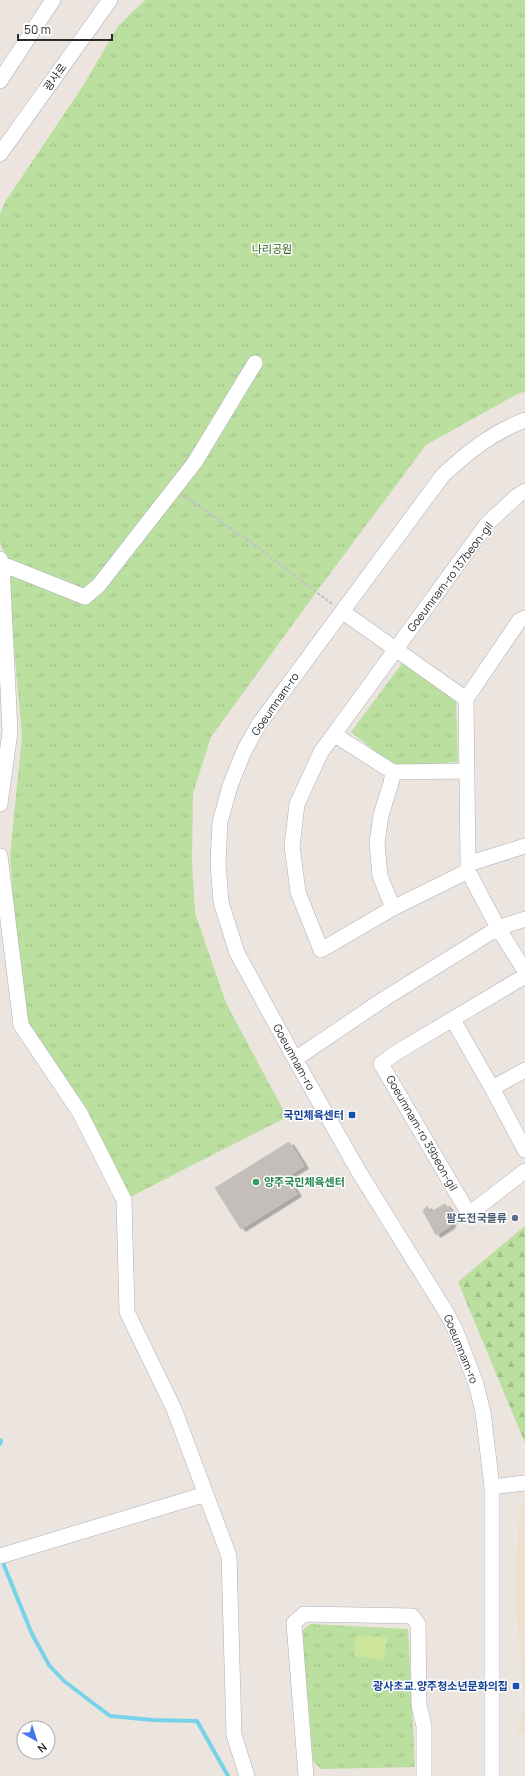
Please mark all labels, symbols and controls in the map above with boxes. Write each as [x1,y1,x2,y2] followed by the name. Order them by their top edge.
[18,16,112,42] scale bar
[24,21,51,38] text: 50 m
[40,60,69,93] street label: 광사로
[252,241,292,256] park label: 나리공원
[403,519,496,635] street label: Goeumnam-ro 137beon-gil
[247,669,302,738] street label: Goeumnam-ro
[270,1021,319,1093] street label: Goeumnam-ro
[383,1072,462,1193] street label: Goeumnam-ro 39beon-gil
[283,1107,344,1122] place label: 국민체육센터
[347,1110,357,1120] marker: 국민체육센터
[264,1174,345,1189] place label: 양주국민체육센터
[251,1177,261,1187] marker: 양주국민체육센터
[446,1210,507,1225] place label: 팔도전국물류
[510,1213,520,1223] marker: 팔도전국물류
[441,1312,482,1386] street label: Goeumnam-ro
[373,1678,508,1693] place label: 광사초교.양주청소년문화의집
[511,1681,521,1691] marker: 광사초교.양주청소년문화의집
[16,1720,56,1760] north arrow
[35,1740,50,1757] text: N

